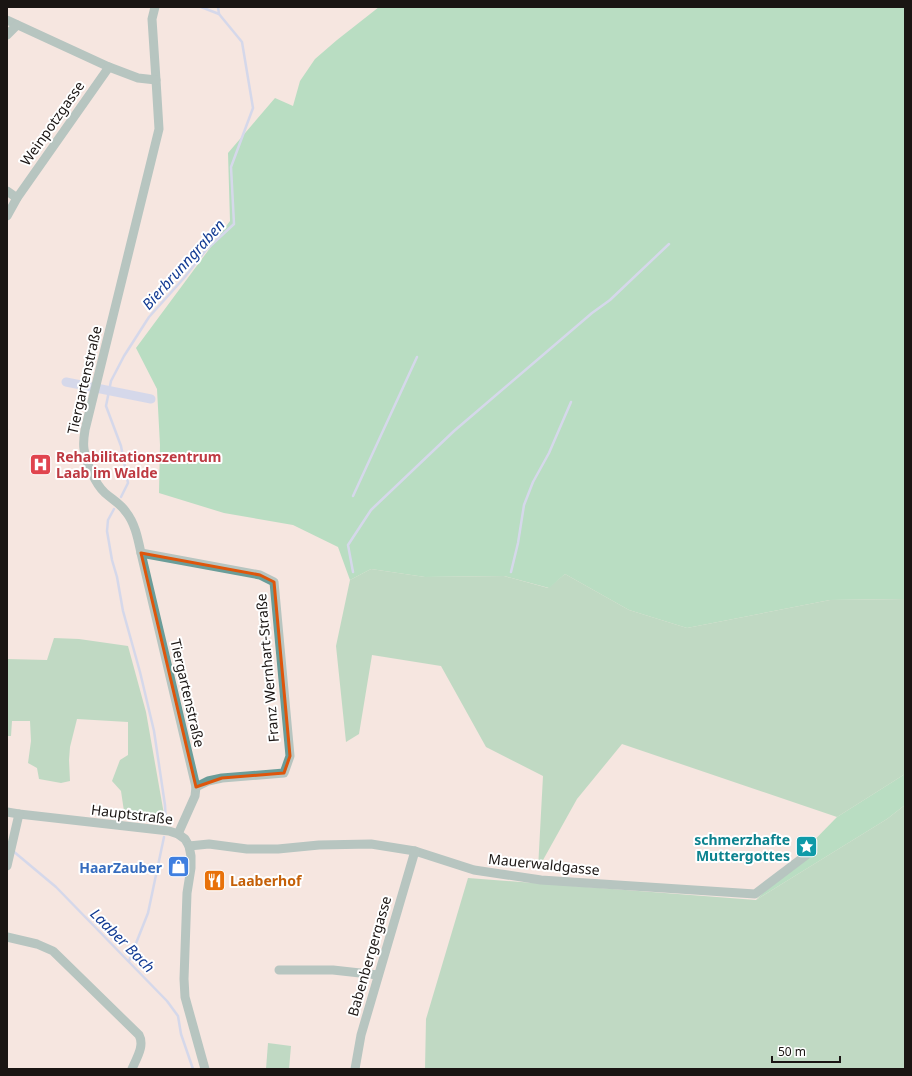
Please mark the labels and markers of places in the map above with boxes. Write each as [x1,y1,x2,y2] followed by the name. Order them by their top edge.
[56,447,221,482] place label: Rehabilitationszentrum Laab im Walde
[27,451,53,477] hospital icon: Rehabilitationszentrum Laab im Walde
[694,830,790,865] place label: schmerzhafte Muttergottes
[793,834,819,860] place icon: schmerzhafte Muttergottes
[165,854,191,880] shop icon: HaarZauber
[79,858,163,877] place label: HaarZauber
[201,867,227,893] restaurant icon: Laaberhof
[230,871,303,890] place label: Laaberhof

